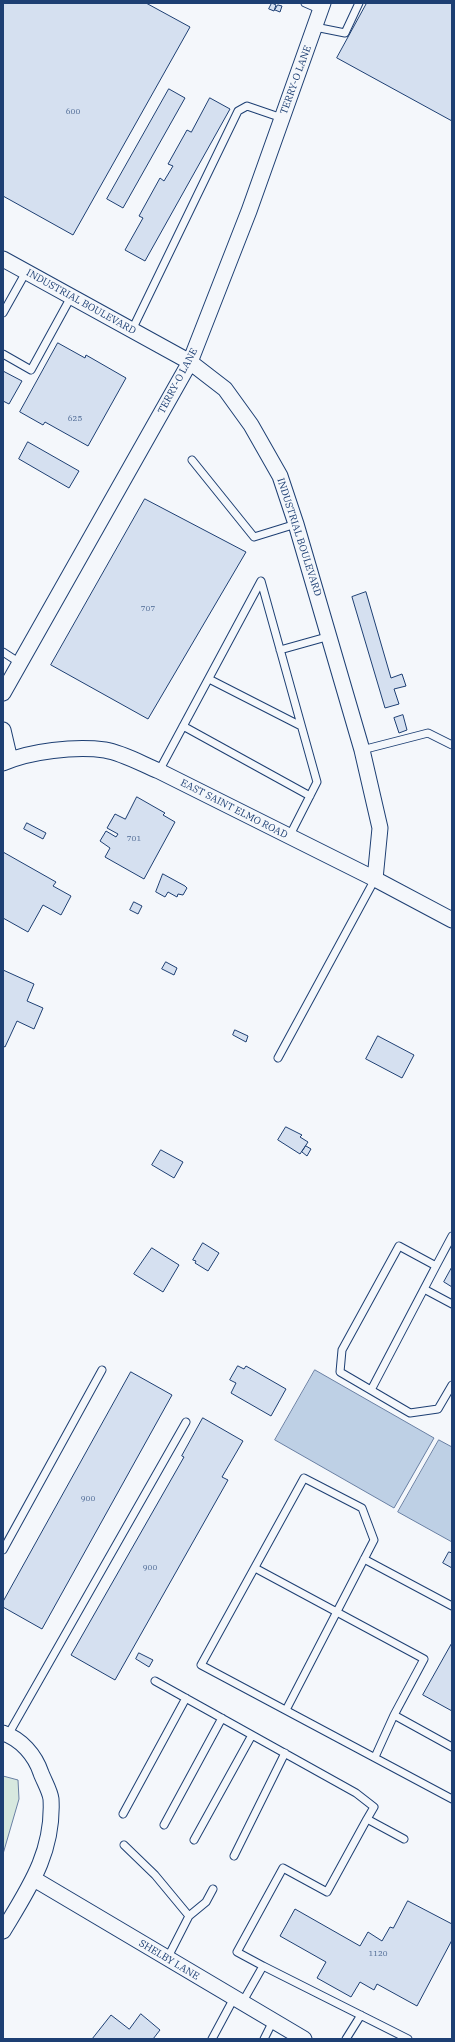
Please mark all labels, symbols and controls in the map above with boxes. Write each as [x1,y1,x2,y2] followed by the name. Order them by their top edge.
[278,44,314,116] street label: TERRY-O LANE
[66,107,80,117] house number: 600
[24,267,138,337] street label: INDUSTRIAL BOULEVARD
[156,346,200,416] street label: TERRY-O LANE
[68,414,82,424] house number: 625
[274,476,324,598] street label: INDUSTRIAL BOULEVARD
[141,604,155,614] house number: 707
[178,777,290,841] street label: EAST SAINT ELMO ROAD
[127,834,141,844] house number: 701
[81,1494,95,1504] house number: 900
[143,1563,157,1573] house number: 900
[137,1937,201,1983] street label: SHELBY LANE
[368,1949,388,1959] house number: 1120

